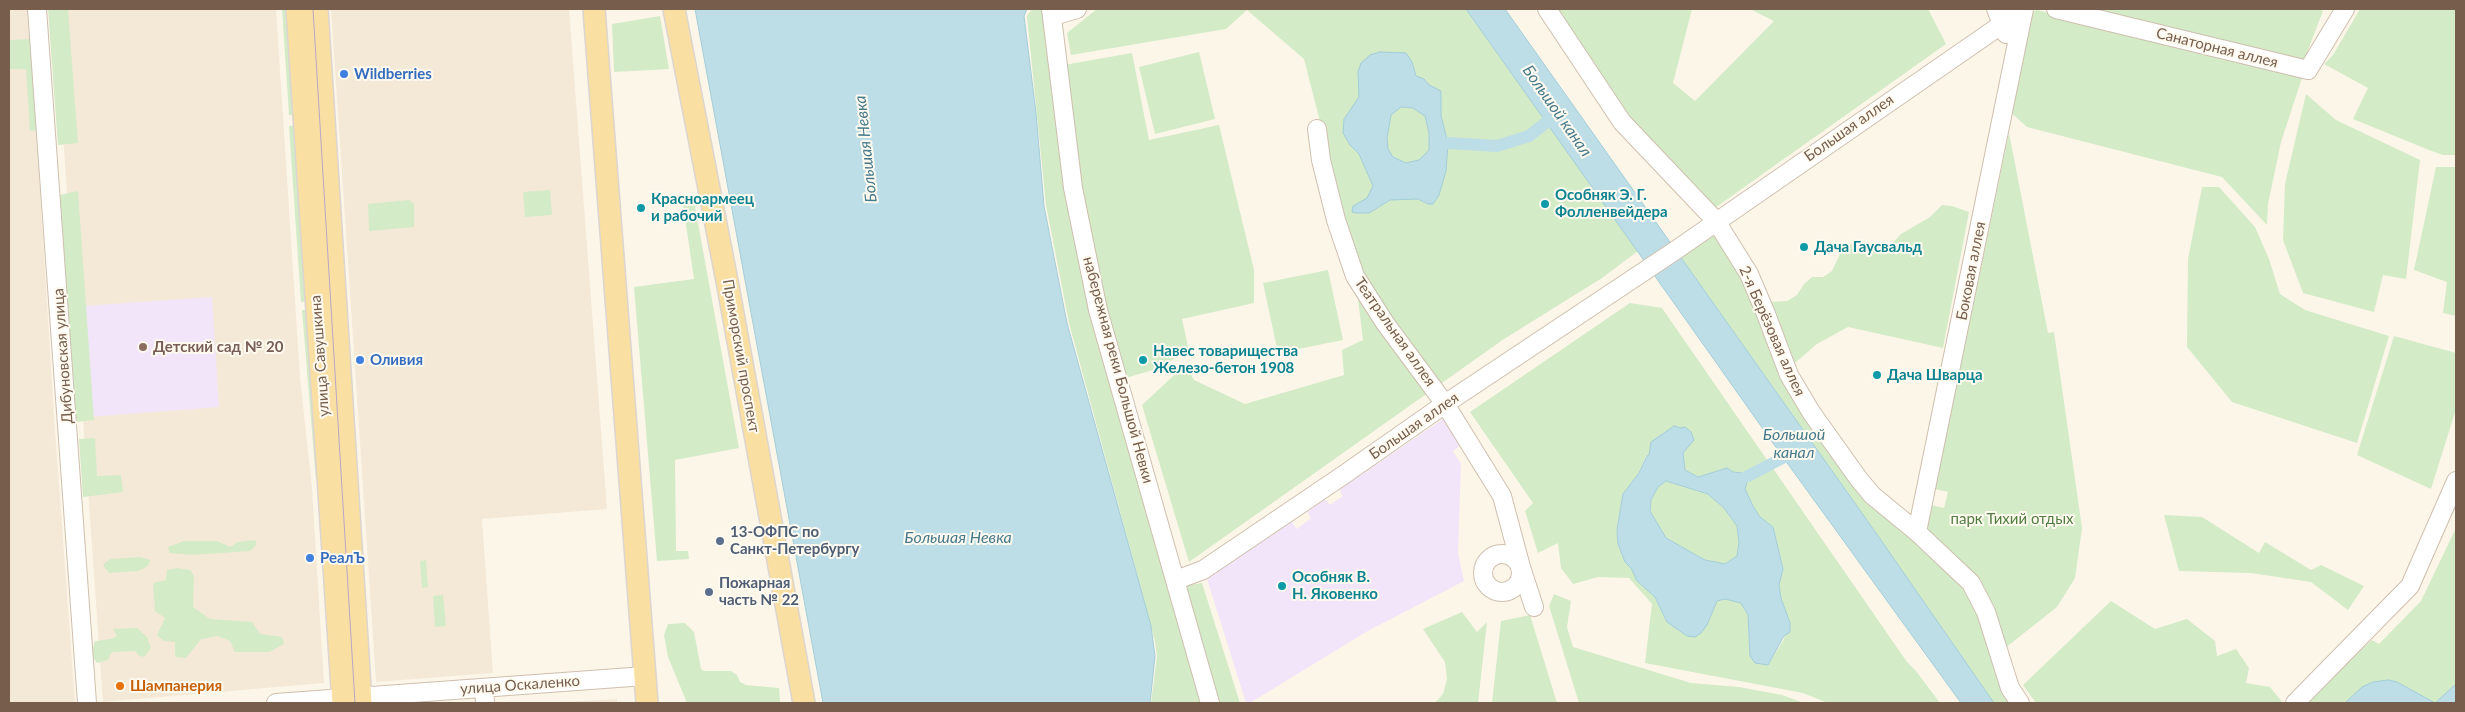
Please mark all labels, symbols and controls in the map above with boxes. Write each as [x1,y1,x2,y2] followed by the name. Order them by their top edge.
[2154,24,2280,72] street label: Санаторная аллея
[1518,62,1596,160] water label: Большой канал
[354,65,432,83] place label: Wildberries
[338,68,350,80] marker: Wildberries
[1801,91,1897,165] street label: Большая аллея
[851,95,881,203] water label: Большая Невка
[1555,186,1668,221] place label: Особняк Э. Г. Фолленвейдера
[651,190,754,225] place label: Красноармеец и рабочий
[1539,198,1551,210] marker: Особняк Э. Г. Фолленвейдера
[635,202,647,214] marker: Красноармеец и рабочий
[1953,220,1989,322] street label: Боковая аллея
[1814,238,1922,256] place label: Дача Гаусвальд
[1798,241,1810,253] marker: Дача Гаусвальд
[1079,255,1157,485] street label: набережная реки Большой Невки
[1735,263,1809,399] street label: 2-я Берёзовая аллея
[1351,274,1439,390] street label: Театральная аллея
[719,278,763,434] street label: Приморский проспект
[49,288,77,424] street label: Дибуновская улица
[307,295,333,417] street label: улица Савушкина
[153,338,283,356] place label: Детский сад № 20
[137,341,149,353] marker: Детский сад № 20
[1153,342,1298,377] place label: Навес товарищества Железо-бетон 1908
[370,351,423,369] place label: Оливия
[354,354,366,366] marker: Оливия
[1137,354,1149,366] marker: Навес товарищества Железо-бетон 1908
[1887,366,1983,384] place label: Дача Шварца
[1871,369,1883,381] marker: Дача Шварца
[1366,389,1462,463] street label: Большая аллея
[1763,425,1825,463] water label: Большой канал
[1951,510,2073,528] park label: парк Тихий отдых
[730,523,859,558] place label: 13-ОФПС по Санкт-Петербургу
[904,528,1012,548] water label: Большая Невка
[714,535,726,547] marker: 13-ОФПС по Санкт-Петербургу
[320,549,365,567] place label: РеалЪ
[304,552,316,564] marker: РеалЪ
[1292,568,1378,603] place label: Особняк В. Н. Яковенко
[719,574,799,609] place label: Пожарная часть № 22
[1276,580,1288,592] marker: Особняк В. Н. Яковенко
[703,586,715,598] marker: Пожарная часть № 22
[459,672,581,698] street label: улица Оскаленко
[130,677,222,695] place label: Шампанерия
[114,680,126,692] marker: Шампанерия

